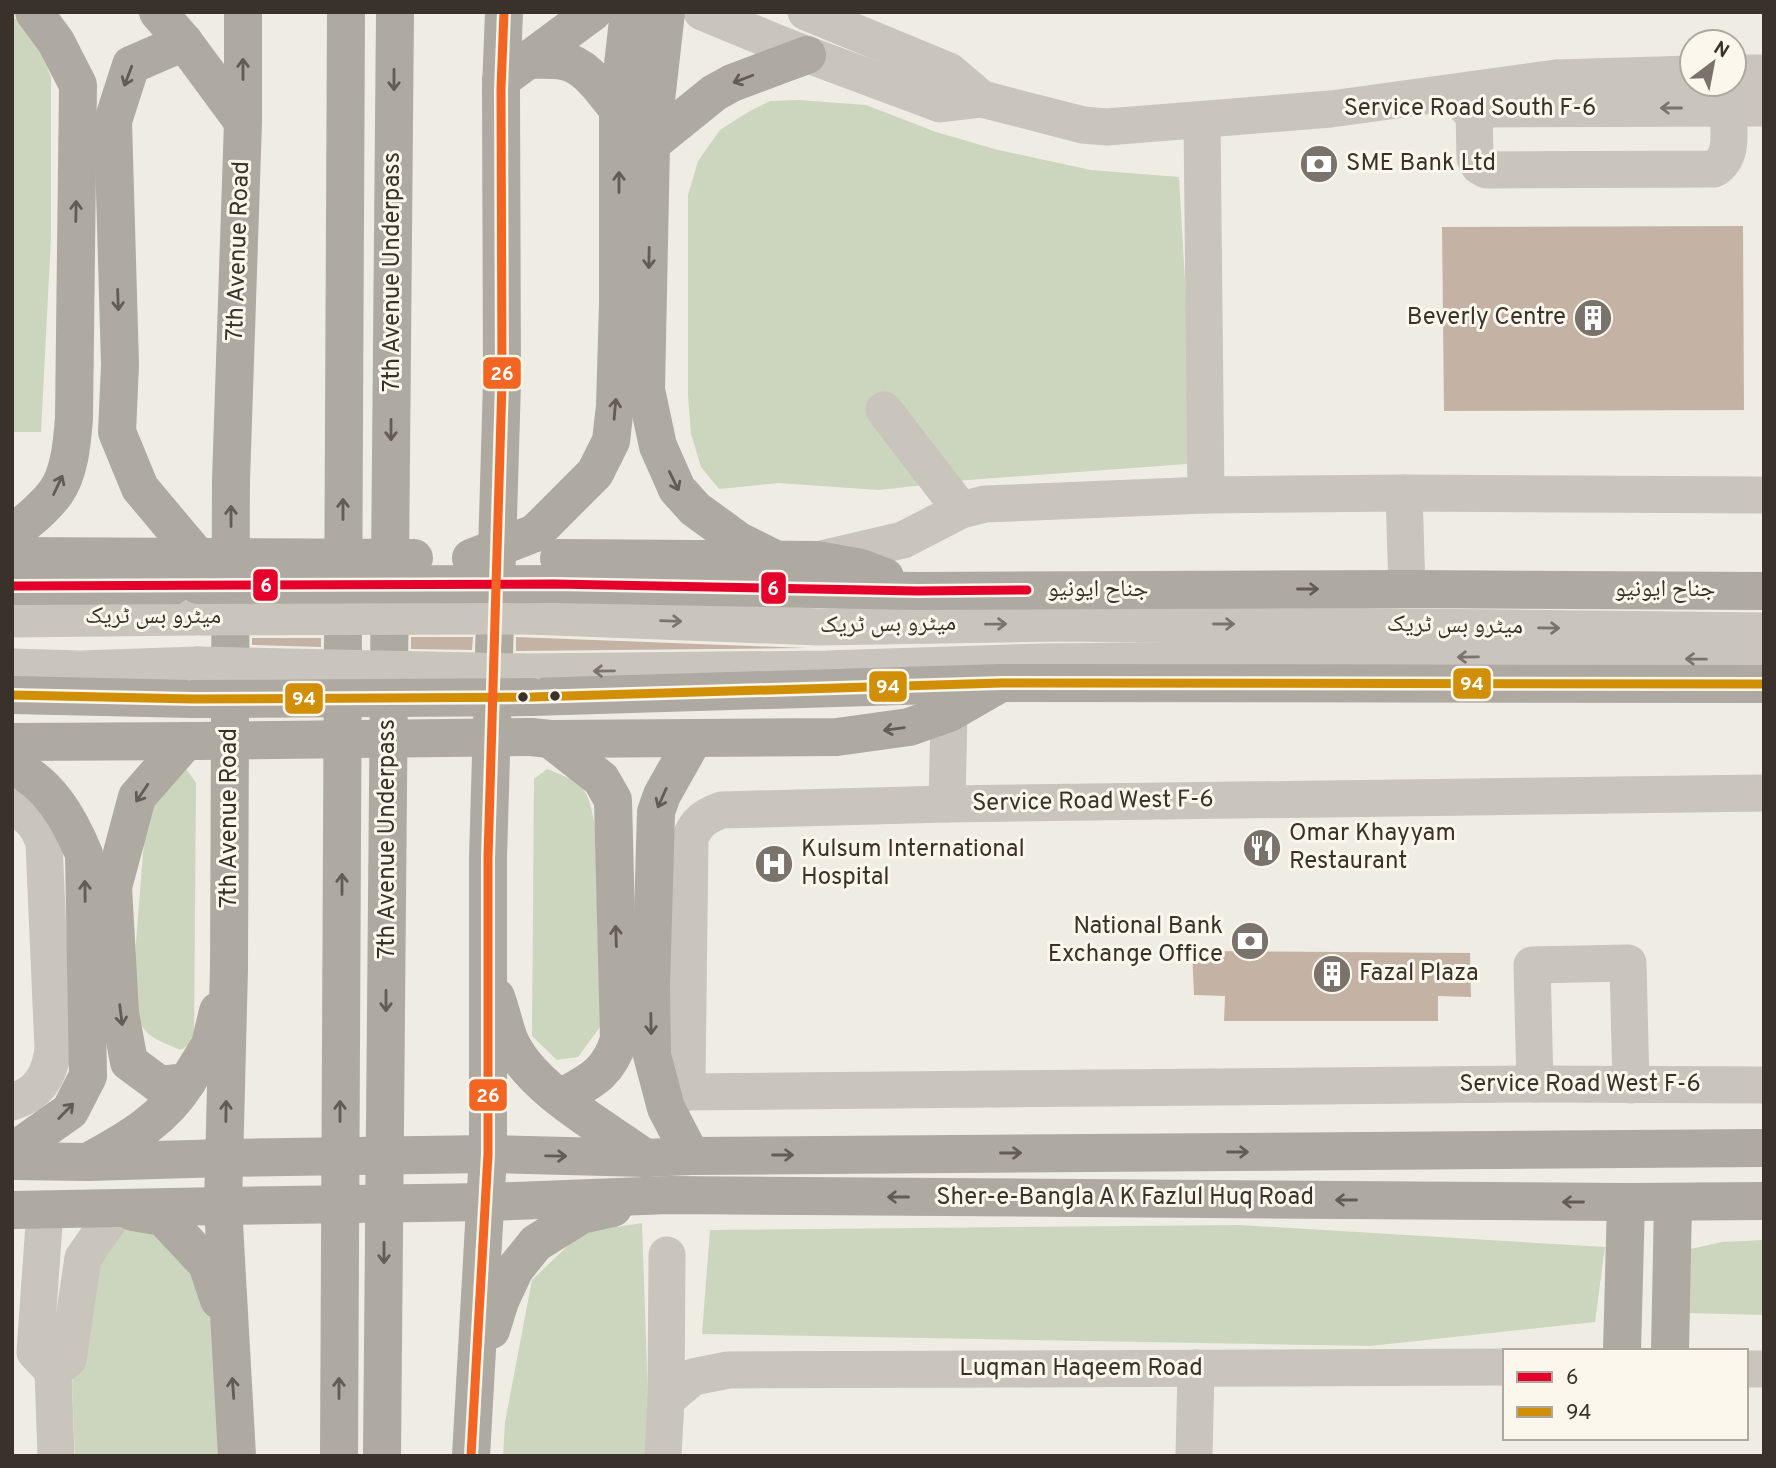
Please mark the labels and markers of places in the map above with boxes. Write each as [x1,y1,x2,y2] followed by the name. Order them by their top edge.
[1298,143,1340,185] bank icon: SME Bank Ltd
[1346,149,1496,179] place label: SME Bank Ltd
[1572,297,1614,339] building icon: Beverly Centre
[1407,303,1566,333] place label: Beverly Centre
[548,689,562,703] unlabelled marker
[516,690,530,704] unlabelled marker
[1289,819,1456,877] place label: Omar Khayyam Restaurant
[1241,827,1283,869] restaurant icon: Omar Khayyam Restaurant
[801,835,1025,893] place label: Kulsum International Hospital
[753,843,795,885] hospital icon: Kulsum International Hospital
[1048,912,1223,970] place label: National Bank Exchange Office
[1229,920,1271,962] bank icon: National Bank Exchange Office
[1311,953,1353,995] building icon: Fazal Plaza
[1359,959,1479,989] place label: Fazal Plaza

